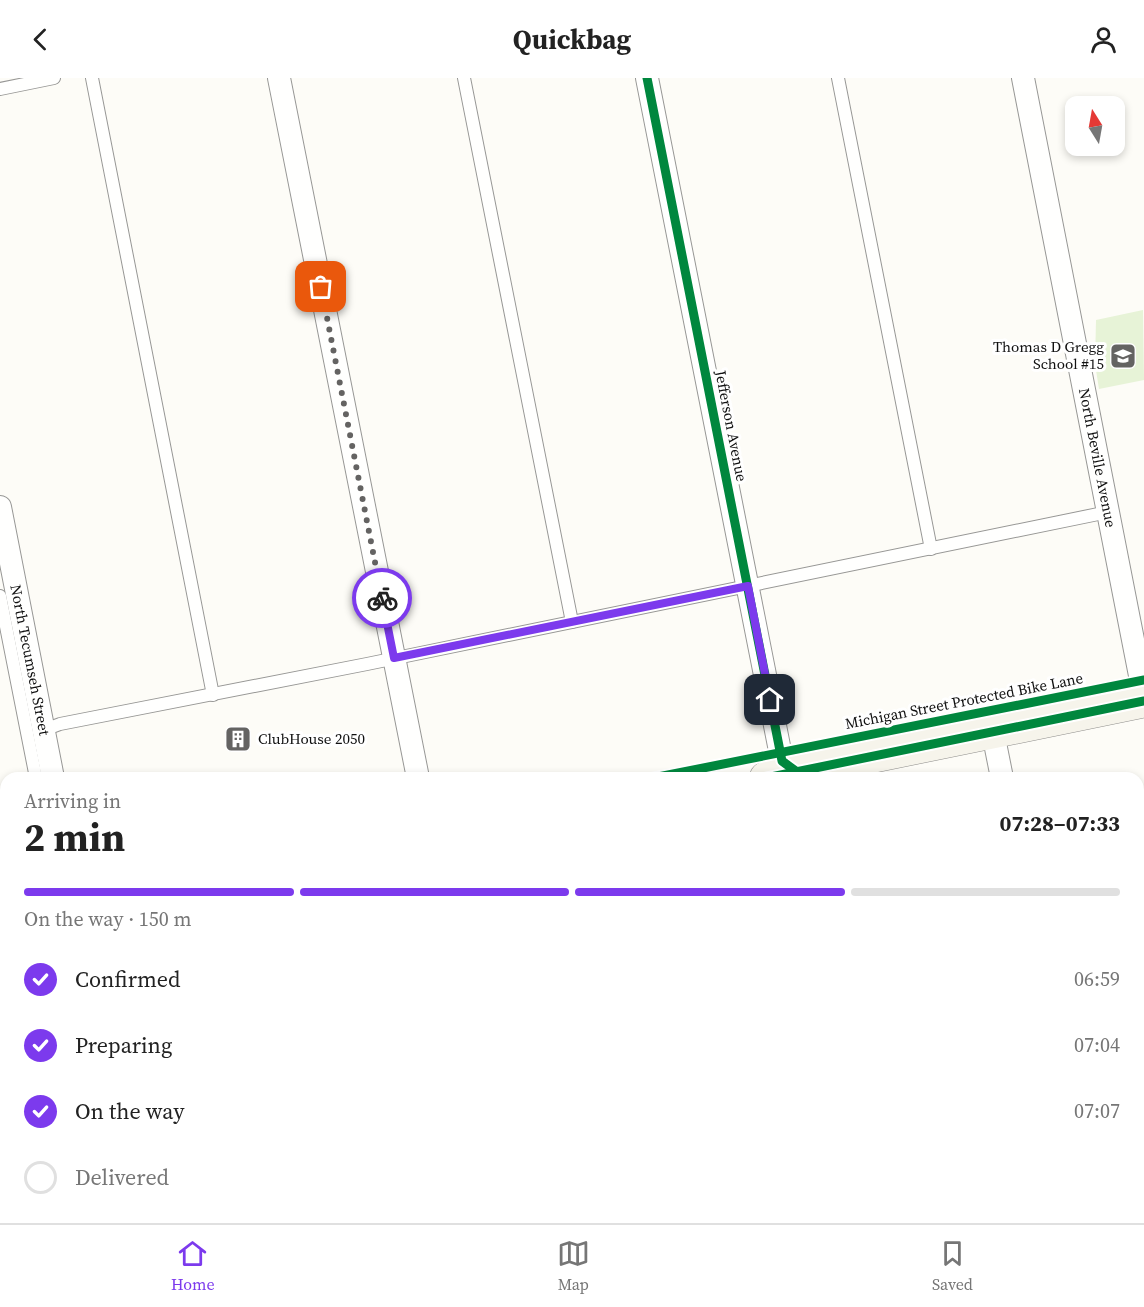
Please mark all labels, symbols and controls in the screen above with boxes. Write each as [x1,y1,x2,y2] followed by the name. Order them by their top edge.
[513,21,631,58] text: Quickbag
[24,23,57,56] icon: back
[1087,23,1120,56] icon: person
[1065,96,1125,156] north arrow
[1065,96,1125,156] map controls
[295,261,346,312] pin
[304,270,337,303] icon: bag
[993,336,1104,374] place label: Thomas D Gregg School #15
[1108,341,1138,371] school or university icon: Thomas D Gregg School #15
[710,368,753,484] street label: Jefferson Avenue
[1074,386,1122,530] street label: North Beville Avenue
[352,568,412,628] courier
[366,582,399,615] icon: bike
[5,583,55,737] street label: North Tecumseh Street
[843,667,1085,734] street label: Michigan Street Protected Bike Lane
[744,674,795,725] pin
[753,683,786,716] icon: home
[223,724,253,754] building icon: ClubHouse 2050
[258,728,365,749] place label: ClubHouse 2050
[24,787,121,815] text: Arriving in
[1000,808,1120,838] text: 07:28–07:33
[24,811,125,864] text: 2 min
[24,905,191,933] text: On the way · 150 m
[24,963,57,996] icon: check
[75,964,180,994] text: Confirmed
[1074,965,1120,993] text: 06:59
[24,1029,57,1062] icon: check
[75,1030,172,1060] text: Preparing
[1074,1031,1120,1059] text: 07:04
[24,1095,57,1128] icon: check
[75,1096,184,1126] text: On the way
[1074,1097,1120,1125] text: 07:07
[75,1162,169,1192] text: Delivered
[171,1237,215,1295] tab: Home
[557,1237,590,1295] tab: Map
[932,1237,973,1295] tab: Saved

